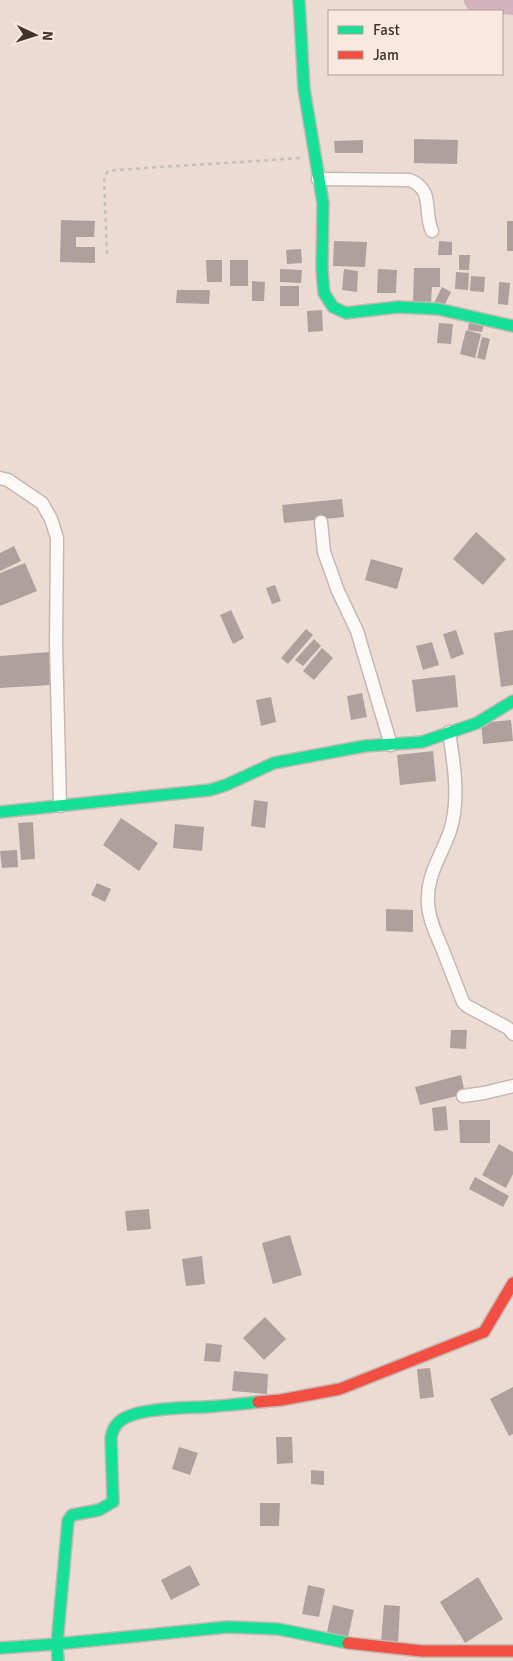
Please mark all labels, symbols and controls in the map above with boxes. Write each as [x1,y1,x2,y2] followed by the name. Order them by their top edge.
[10,10,60,60] north arrow
[328,10,503,75] legend
[373,21,400,39] text: Fast
[39,30,56,41] text: N
[373,46,399,64] text: Jam

